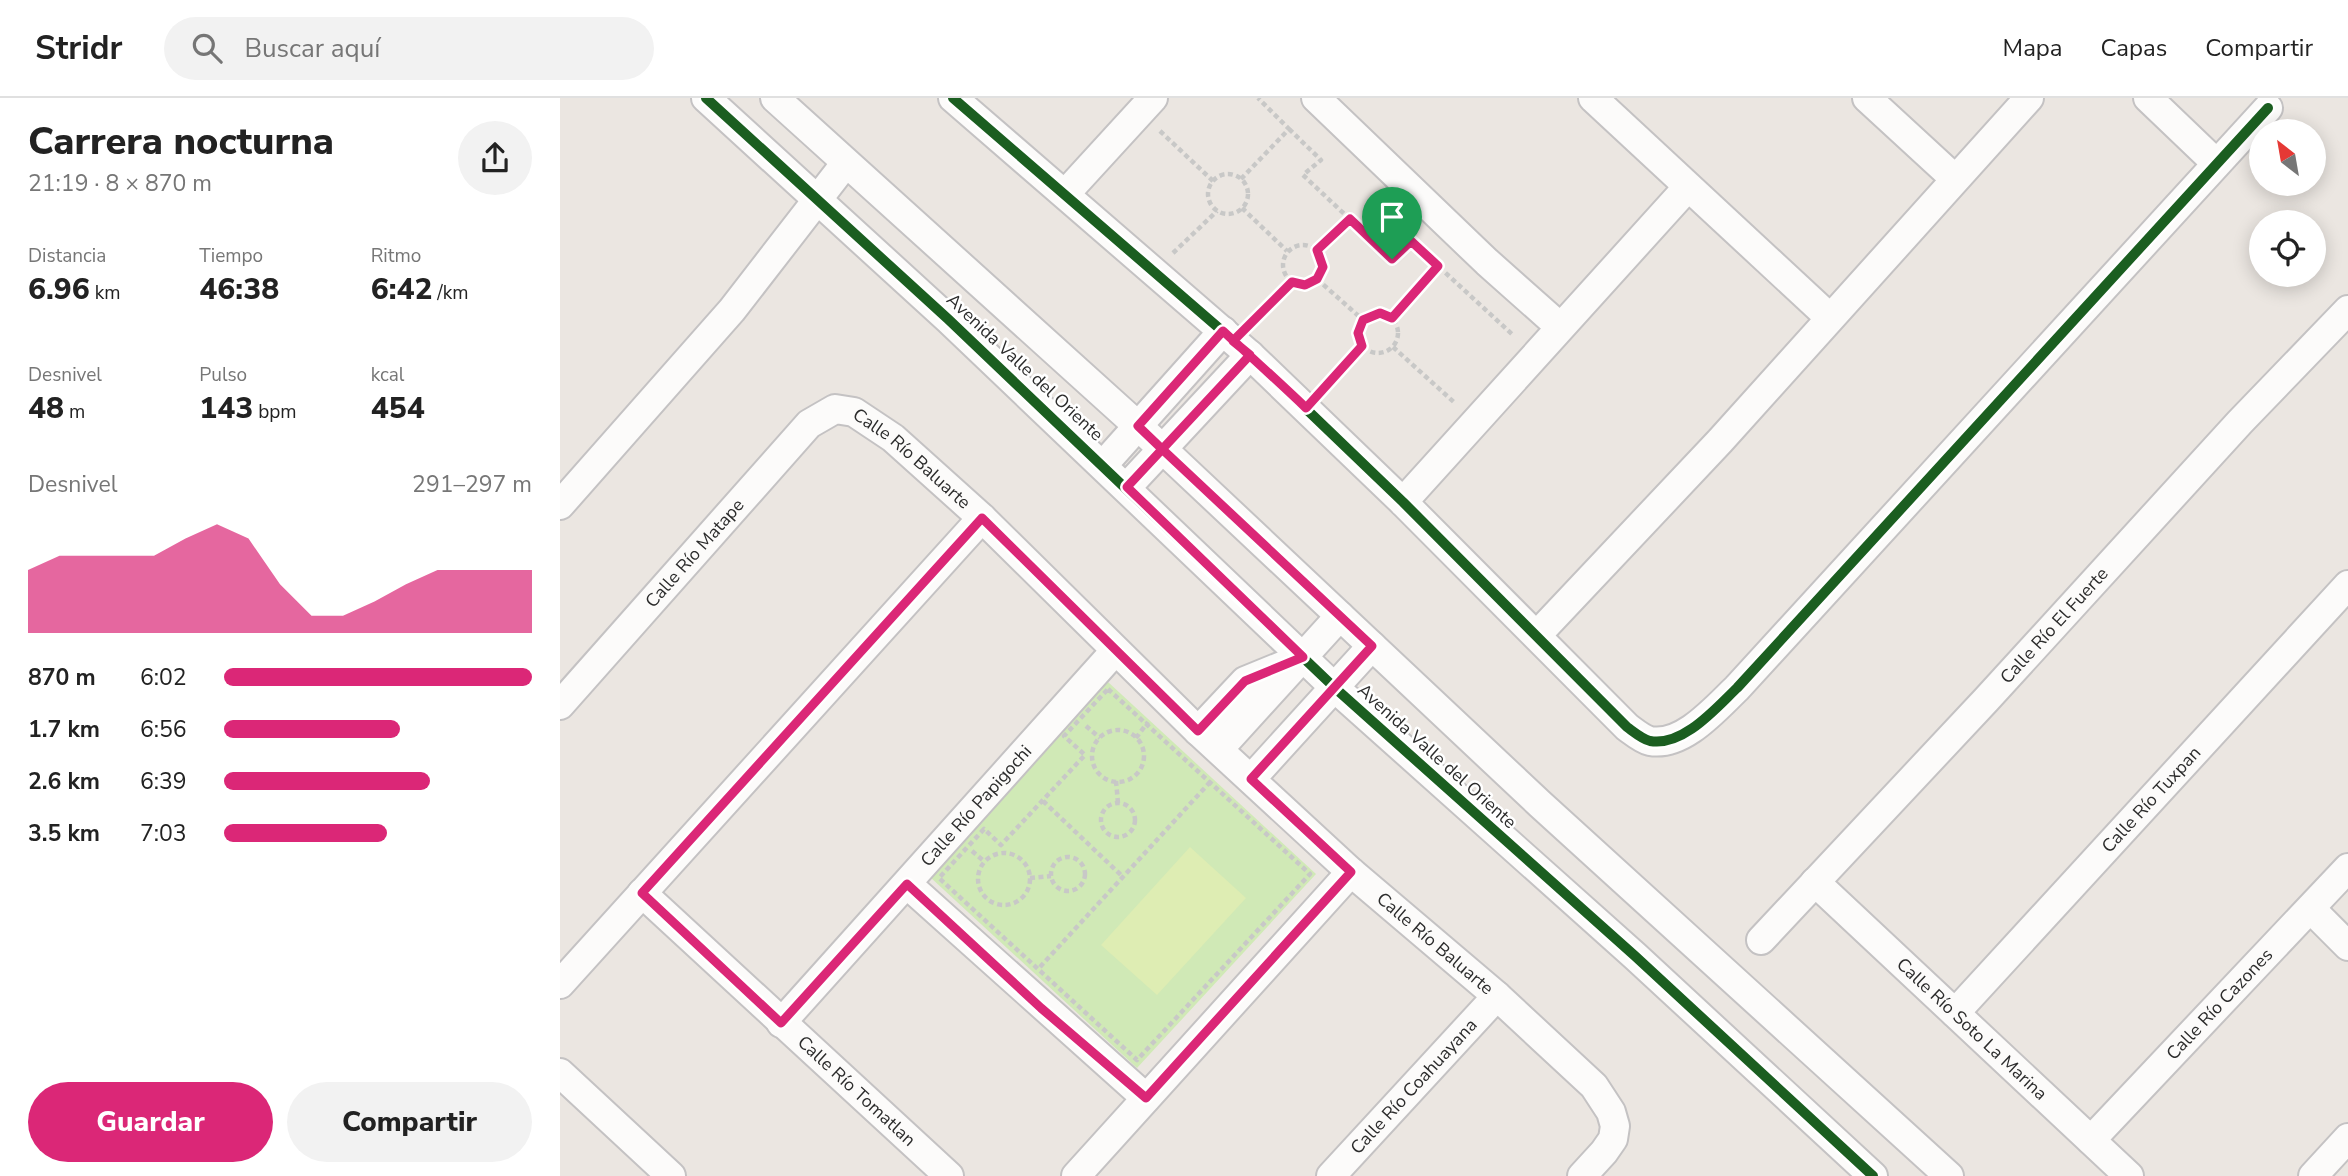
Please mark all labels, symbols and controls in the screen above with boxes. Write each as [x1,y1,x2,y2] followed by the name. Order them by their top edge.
[164,17,654,80] search box
[35,26,122,71] text: Stridr
[188,29,226,67] icon: search
[244,31,380,66] text: Buscar aquí
[2003,32,2063,64] text: Mapa
[2101,32,2167,64] text: Capas
[2205,32,2313,64] text: Compartir
[28,116,334,167] text: Carrera nocturna
[2249,119,2326,196] north arrow
[2249,119,2326,287] map controls
[458,121,532,195] button: share
[28,168,212,199] text: 21:19 · 8 × 870 m
[1362,187,1422,259] pin
[1373,198,1411,236] icon: arrive
[2249,210,2326,287] button: locate
[28,243,106,269] text: Distancia
[199,243,263,269] text: Tiempo
[371,243,421,269] text: Ritmo
[28,269,90,310] text: 6.96
[199,269,279,310] text: 46:38
[371,269,432,310] text: 6:42
[90,280,120,306] text: km
[432,280,468,306] text: /km
[941,288,1109,446] street label: Avenida Valle del Oriente
[28,362,102,388] text: Desnivel
[199,362,247,388] text: Pulso
[371,362,404,388] text: kcal
[28,388,64,429] text: 48
[199,388,253,429] text: 143
[371,388,425,429] text: 454
[64,399,85,425] text: m
[253,399,297,425] text: bpm
[848,403,976,514] street label: Calle Río Baluarte
[28,469,118,500] text: Desnivel
[412,469,532,500] text: 291–297 m
[640,493,749,613] street label: Calle Río Matape
[1995,562,2113,689] street label: Calle Río El Fuerte
[28,662,96,693] text: 870 m
[140,662,187,693] text: 6:02
[1352,678,1522,834] street label: Avenida Valle del Oriente
[28,714,100,745] text: 1.7 km
[140,714,187,745] text: 6:56
[915,740,1037,872] street label: Calle Río Papigochi
[2096,741,2206,858] street label: Calle Río Tuxpan
[28,766,100,797] text: 2.6 km
[140,766,187,797] text: 6:39
[28,818,100,849] text: 3.5 km
[140,818,187,849] text: 7:03
[1372,887,1499,1000] street label: Calle Río Baluarte
[2161,943,2278,1065] street label: Calle Río Cazones
[1891,952,2053,1105] street label: Calle Río Soto La Marina
[1345,1013,1482,1159] street label: Calle Río Coahuayana
[792,1030,921,1152] street label: Calle Río Tomatlan
[28,1082,273,1162] button: Guardar
[287,1082,532,1162] button: Compartir

